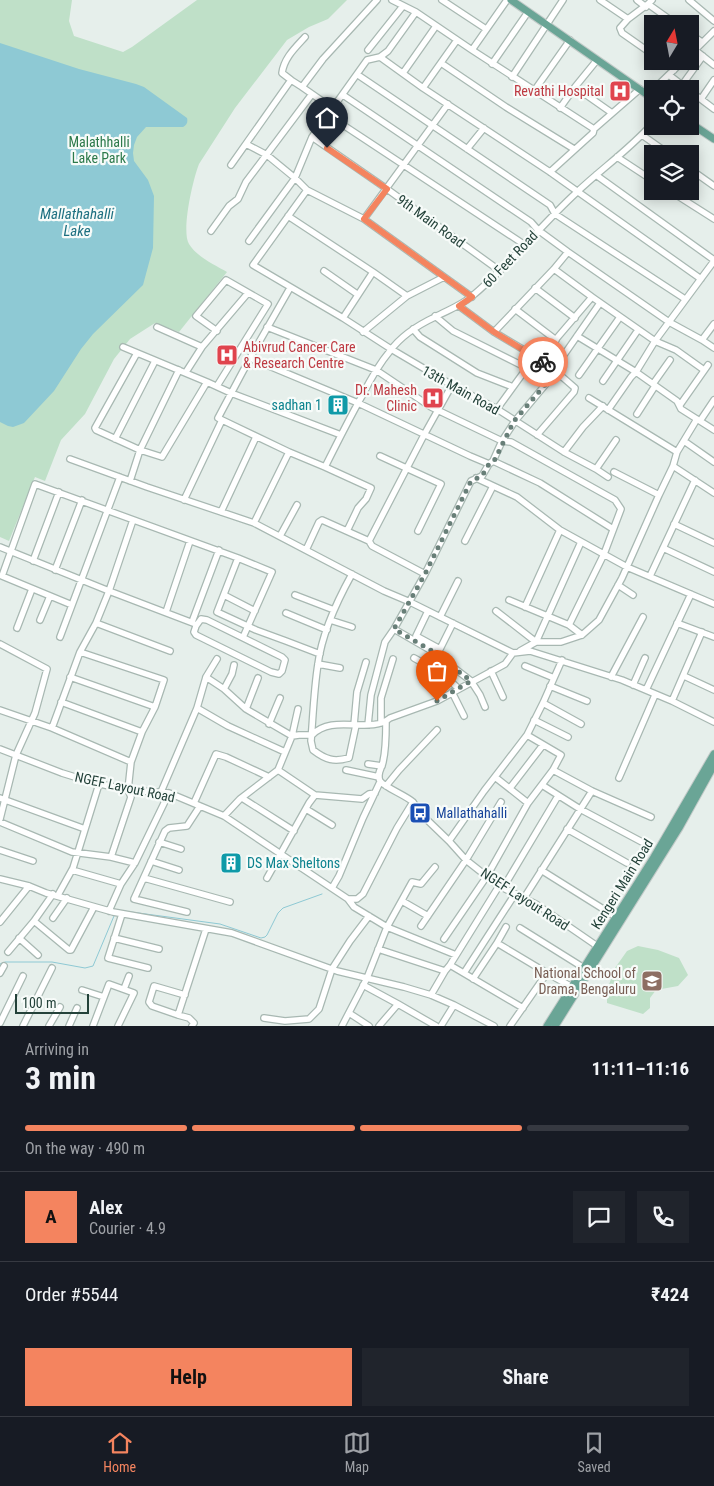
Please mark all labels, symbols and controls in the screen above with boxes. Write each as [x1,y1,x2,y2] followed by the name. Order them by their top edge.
[644,15,699,70] north arrow
[644,15,699,200] map controls
[608,79,632,103] hospital icon: Revathi Hospital
[644,80,699,135] button: locate
[514,83,604,99] place label: Revathi Hospital
[306,97,348,148] pin
[313,104,341,132] icon: home
[68,134,130,166] park label: Malathhalli Lake Park
[644,145,699,200] button: layers
[394,191,468,251] street label: 9th Main Road
[40,205,115,240] water label: Mallathahalli Lake
[479,227,541,291] street label: 60 Feet Road
[518,337,568,387] courier
[243,339,356,371] place label: Abivrud Cancer Care & Research Centre
[215,343,239,367] hospital icon: Abivrud Cancer Care & Research Centre
[529,348,557,376] icon: bike
[419,362,503,418] street label: 13th Main Road
[355,382,417,414] place label: Dr. Mahesh Clinic
[421,386,445,410] hospital icon: Dr. Mahesh Clinic
[326,393,350,417] building icon: sadhan 1
[272,397,322,413] place label: sadhan 1
[416,650,458,701] pin
[423,657,451,685] icon: bag
[73,769,177,805] street label: NGEF Layout Road
[408,801,432,825] bus stop icon: Mallathahalli
[436,805,507,821] place label: Mallathahalli
[588,836,656,932] street label: Kengeri Main Road
[219,851,243,875] building icon: DS Max Sheltons
[247,855,340,871] place label: DS Max Sheltons
[478,864,572,934] street label: NGEF Layout Road
[534,965,637,997] place label: National School of Drama, Bengaluru
[640,969,664,993] school or university icon: National School of Drama, Bengaluru
[15,991,89,1014] scale bar
[22,995,57,1011] text: 100 m
[25,1040,89,1059] text: Arriving in
[591,1057,689,1080] text: 11:11–11:16
[25,1059,96,1097] text: 3 min
[25,1139,145,1158] text: On the way · 490 m
[573,1191,625,1243] button: chat
[637,1191,689,1243] button: phone
[89,1196,123,1219] text: Alex
[45,1205,57,1228] text: A
[89,1219,166,1238] text: Courier · 4.9
[25,1283,118,1306] text: Order #5544
[651,1283,689,1306] text: ₹424
[25,1348,352,1406] button: Help
[362,1348,689,1406] button: Share
[103,1429,136,1475] tab: Home
[343,1429,371,1475] tab: Map
[577,1429,611,1475] tab: Saved

